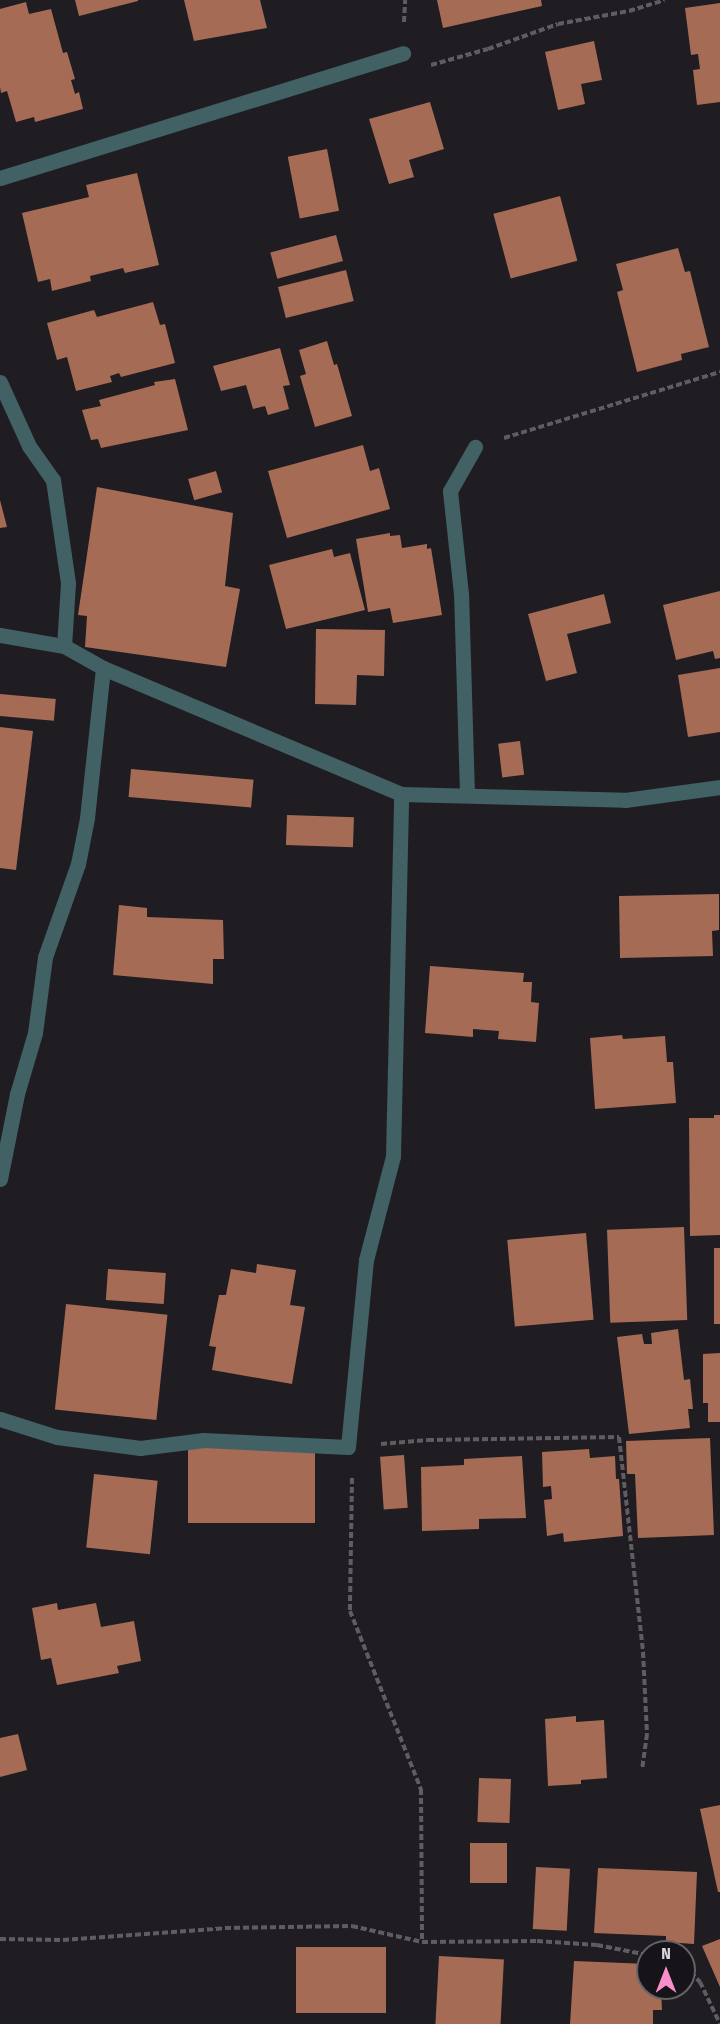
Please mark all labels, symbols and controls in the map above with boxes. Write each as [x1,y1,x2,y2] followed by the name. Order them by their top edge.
[636,1940,696,2000] north arrow
[661,1944,671,1963] text: N

